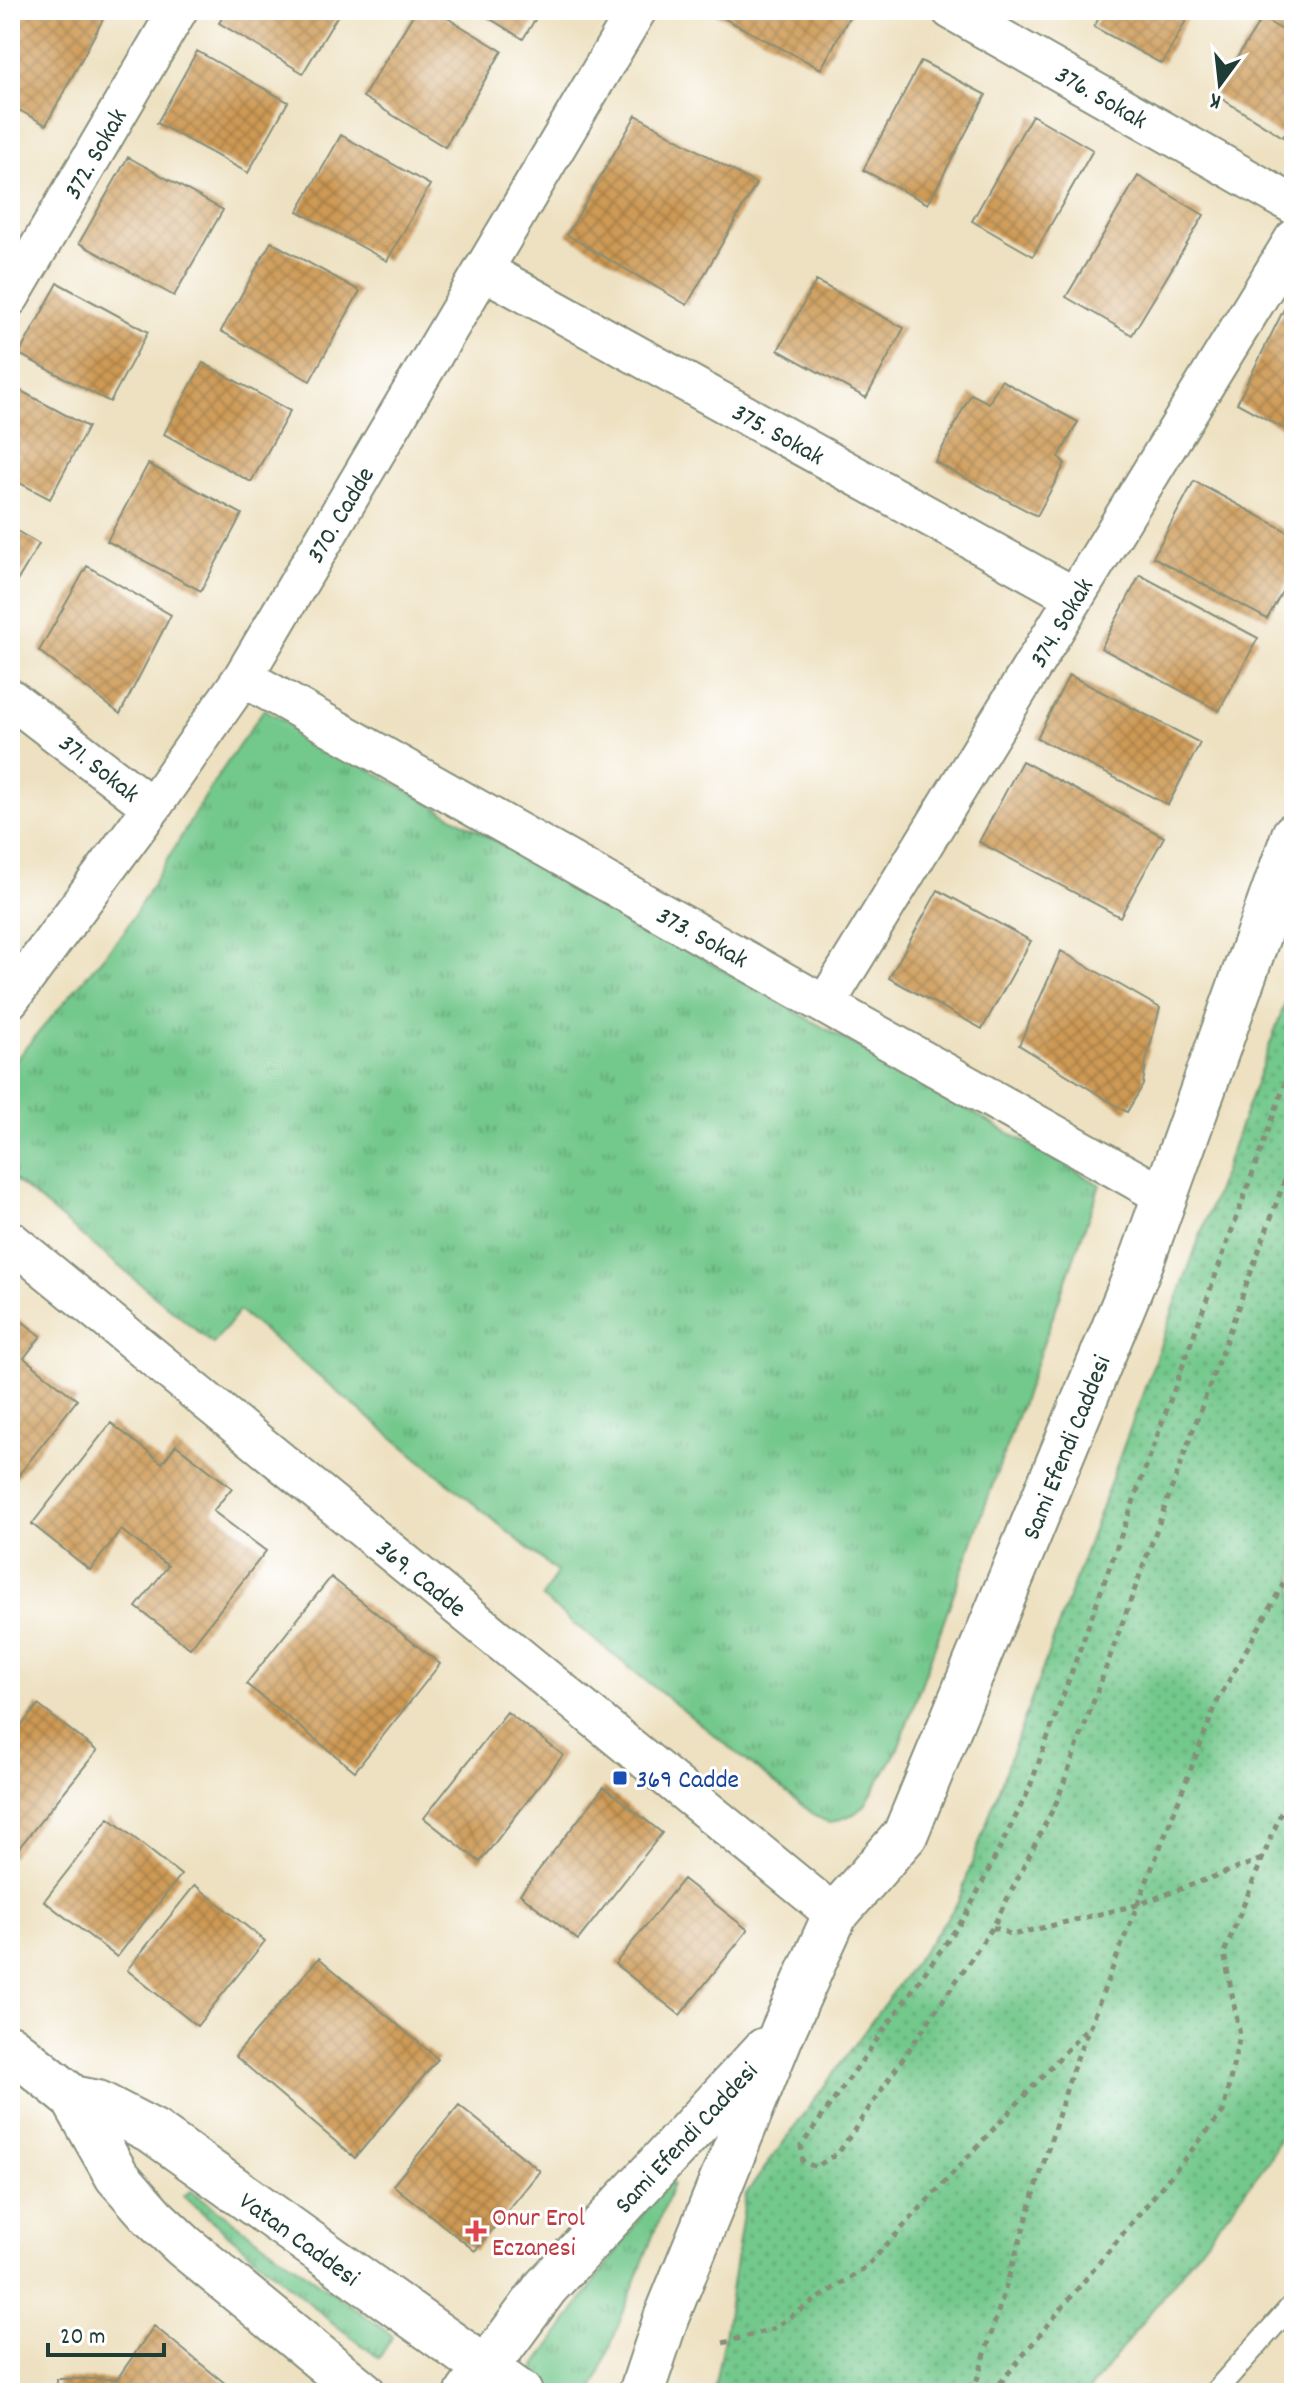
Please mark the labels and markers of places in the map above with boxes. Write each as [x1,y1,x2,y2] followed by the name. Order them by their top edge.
[636,1763,739,1800] place label: 369 Cadde
[611,1769,629,1787] marker: 369 Cadde
[492,2201,585,2268] place label: Onur Erol Eczanesi
[467,2222,485,2240] marker: Onur Erol Eczanesi

